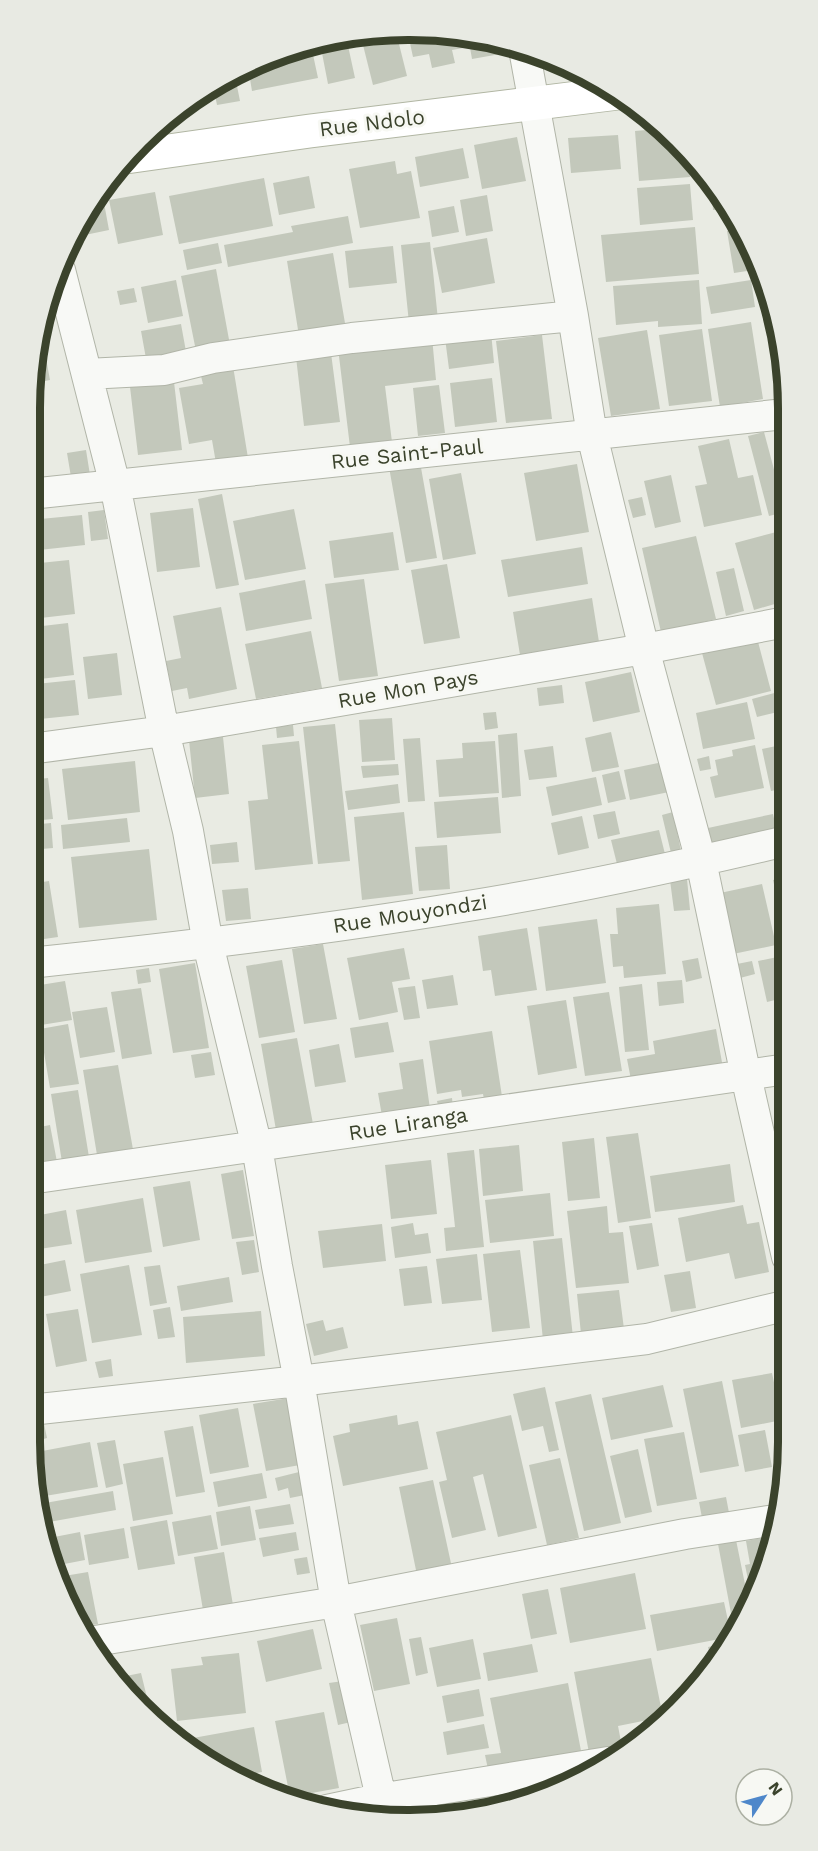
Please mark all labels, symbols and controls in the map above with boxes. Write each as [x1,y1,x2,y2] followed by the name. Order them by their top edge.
[318,104,426,141] street label: Rue Ndolo
[330,433,485,474] street label: Rue Saint-Paul
[336,664,480,713] street label: Rue Mon Pays
[331,889,489,938] street label: Rue Mouyondzi
[347,1102,469,1145] street label: Rue Liranga
[734,1767,794,1827] north arrow
[765,1778,787,1799] text: N

